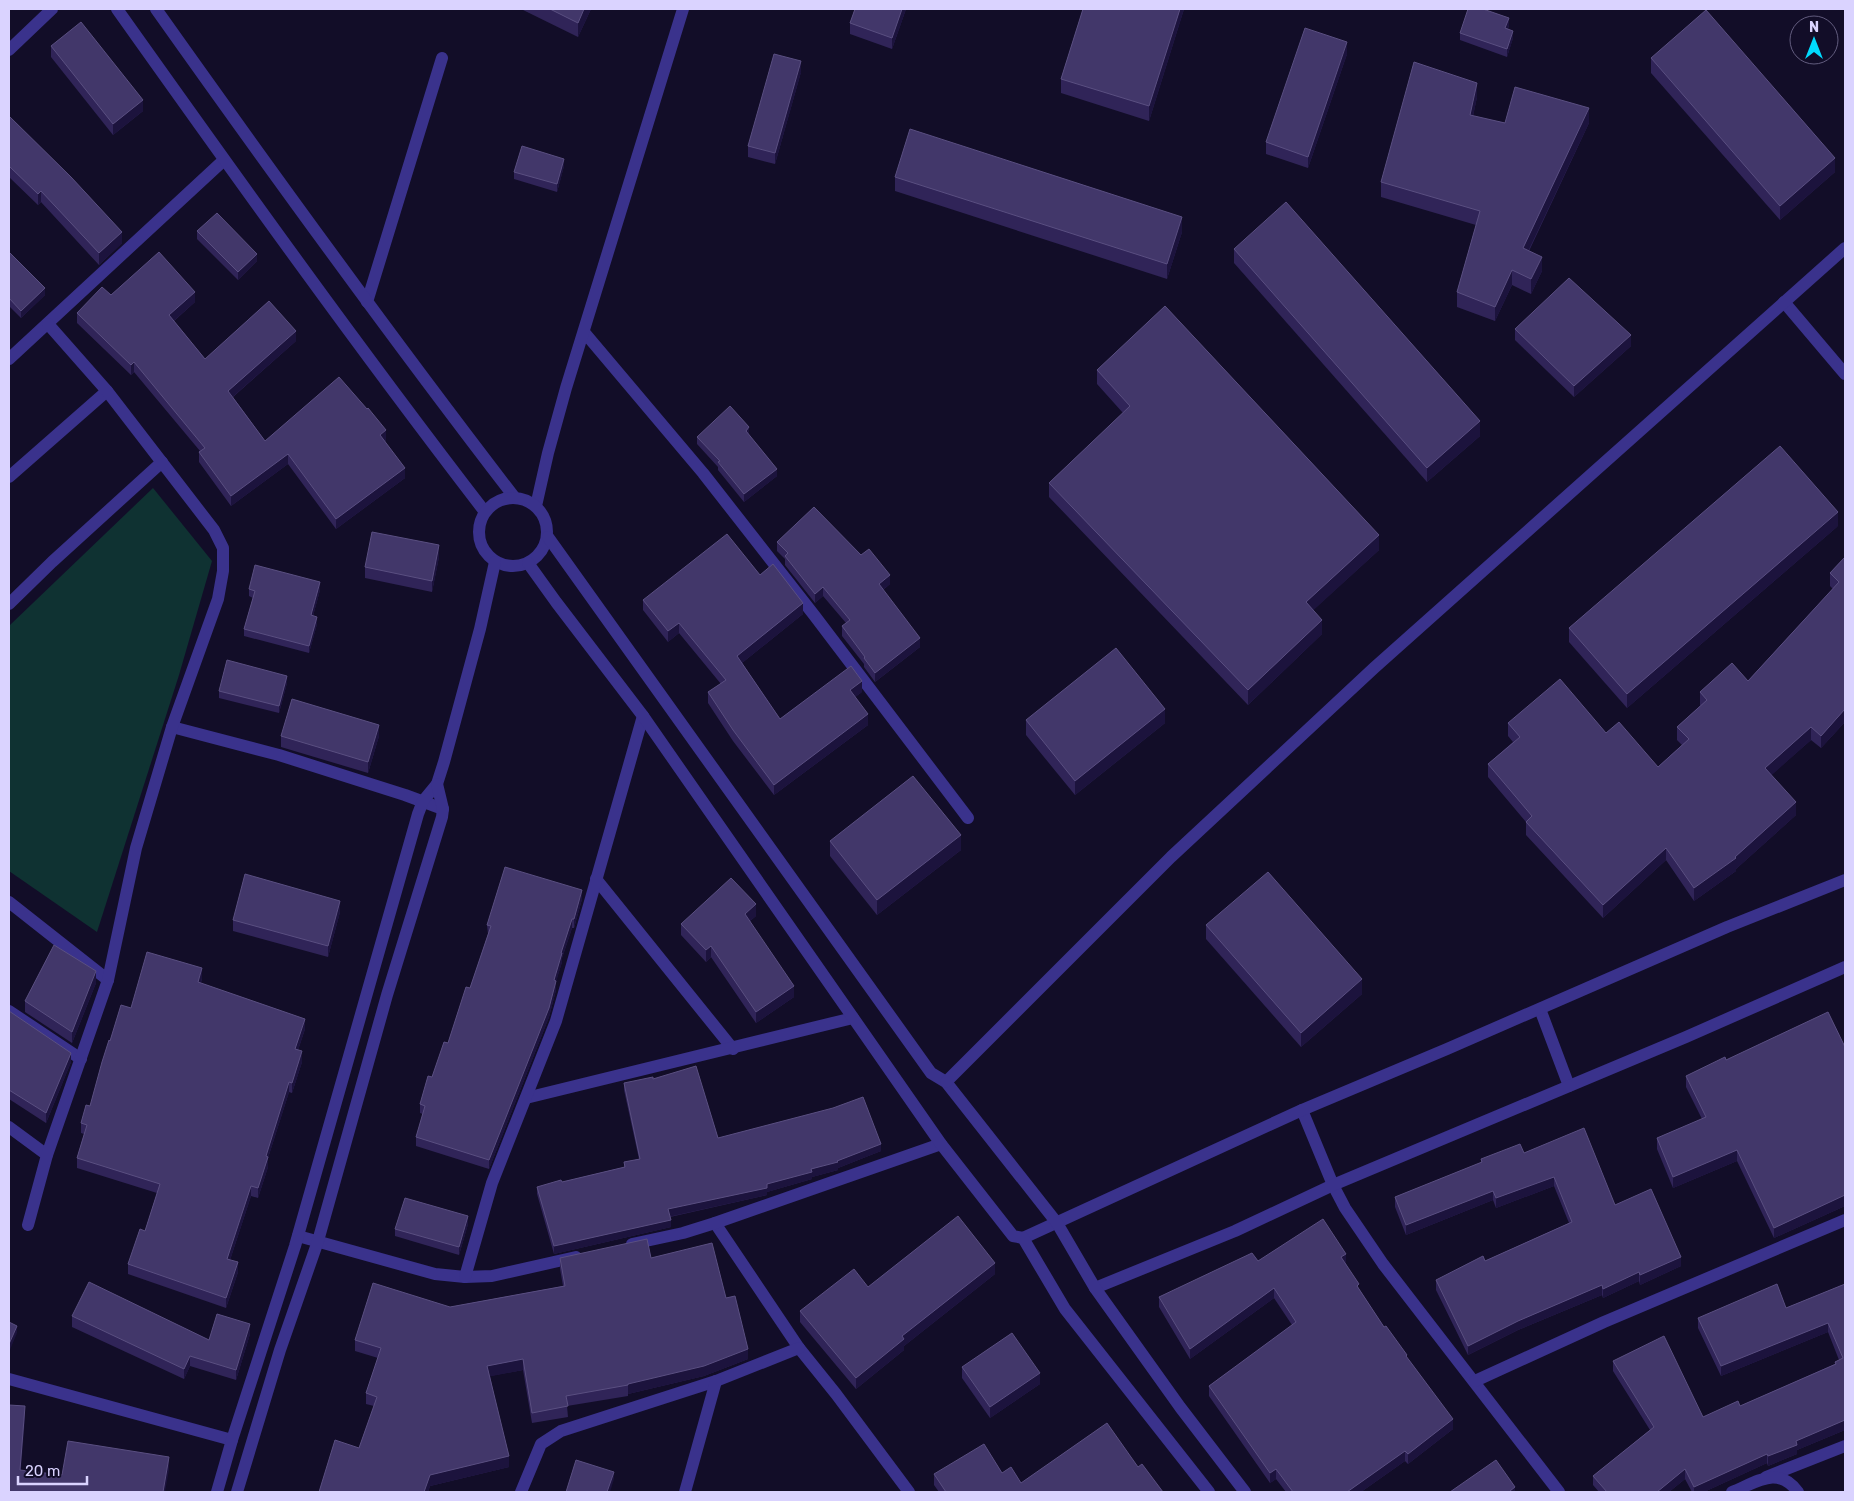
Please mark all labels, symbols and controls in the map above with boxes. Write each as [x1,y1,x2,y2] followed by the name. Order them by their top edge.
[1789,15,1839,65] north arrow
[1809,19,1819,36] text: N
[18,1454,86,1486] scale bar
[25,1462,60,1480] text: 20 m

